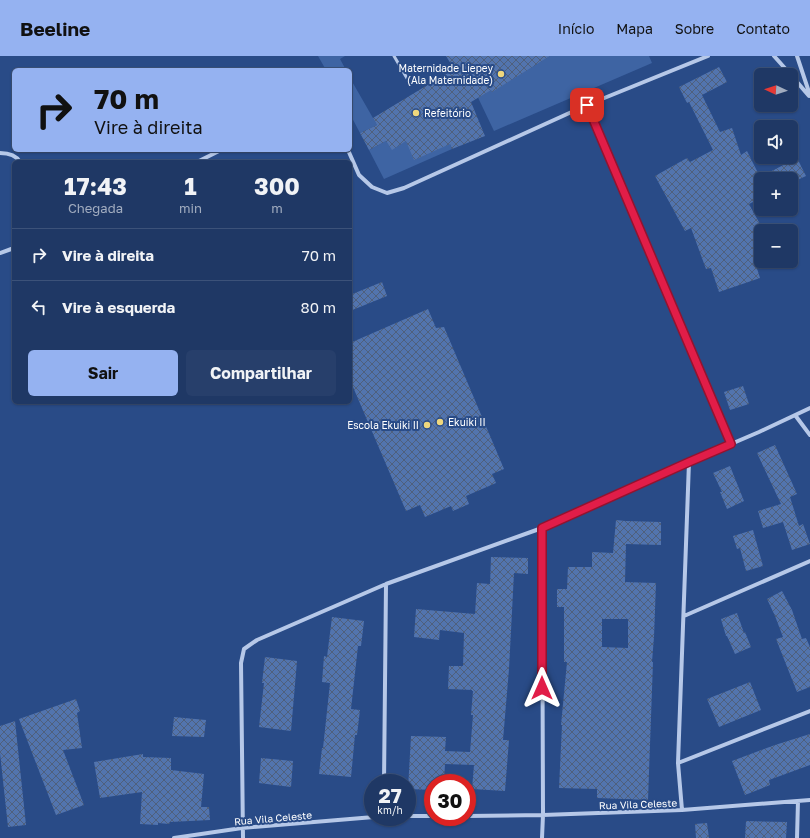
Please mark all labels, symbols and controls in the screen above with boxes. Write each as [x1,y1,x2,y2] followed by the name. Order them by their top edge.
[20,17,90,40] text: Beeline
[558,20,594,37] text: Início
[616,20,653,37] text: Mapa
[675,20,714,37] text: Sobre
[736,20,790,37] text: Contato
[399,62,493,86] place label: Maternidade Liepey (Ala Maternidade)
[754,68,798,112] north arrow
[754,68,798,268] map controls
[496,69,506,79] marker: Maternidade Liepey (Ala Maternidade)
[94,82,159,115] text: 70 m
[28,84,80,136] icon: right
[570,88,604,122] pin
[576,94,598,116] icon: arrive
[424,107,471,119] place label: Refeitório
[411,108,421,118] marker: Refeitório
[94,116,203,138] text: Vire à direita
[754,120,798,164] button: sound
[64,171,127,200] text: 17:43
[184,171,197,200] text: 1
[254,171,300,200] text: 300
[754,172,798,216] button: +
[68,200,123,216] text: Chegada
[179,200,202,216] text: min
[271,200,283,216] text: m
[754,224,798,268] button: −
[28,244,50,266] icon: right
[62,246,154,264] text: Vire à direita
[302,246,336,264] text: 70 m
[28,296,50,318] icon: left
[62,298,175,316] text: Vire à esquerda
[301,298,336,316] text: 80 m
[28,350,178,396] button: Sair
[186,350,336,396] button: Compartilhar
[448,416,486,428] place label: Ekuiki II
[435,417,445,427] marker: Ekuiki II
[347,419,419,431] place label: Escola Ekuiki II
[422,420,432,430] marker: Escola Ekuiki II
[521,667,563,709] position arrow
[424,774,476,826] speed limit sign: 30
[378,783,402,807] text: 27
[599,797,677,811] street label: Rua Vila Celeste
[377,804,403,816] text: km/h
[234,809,313,827] street label: Rua Vila Celeste

